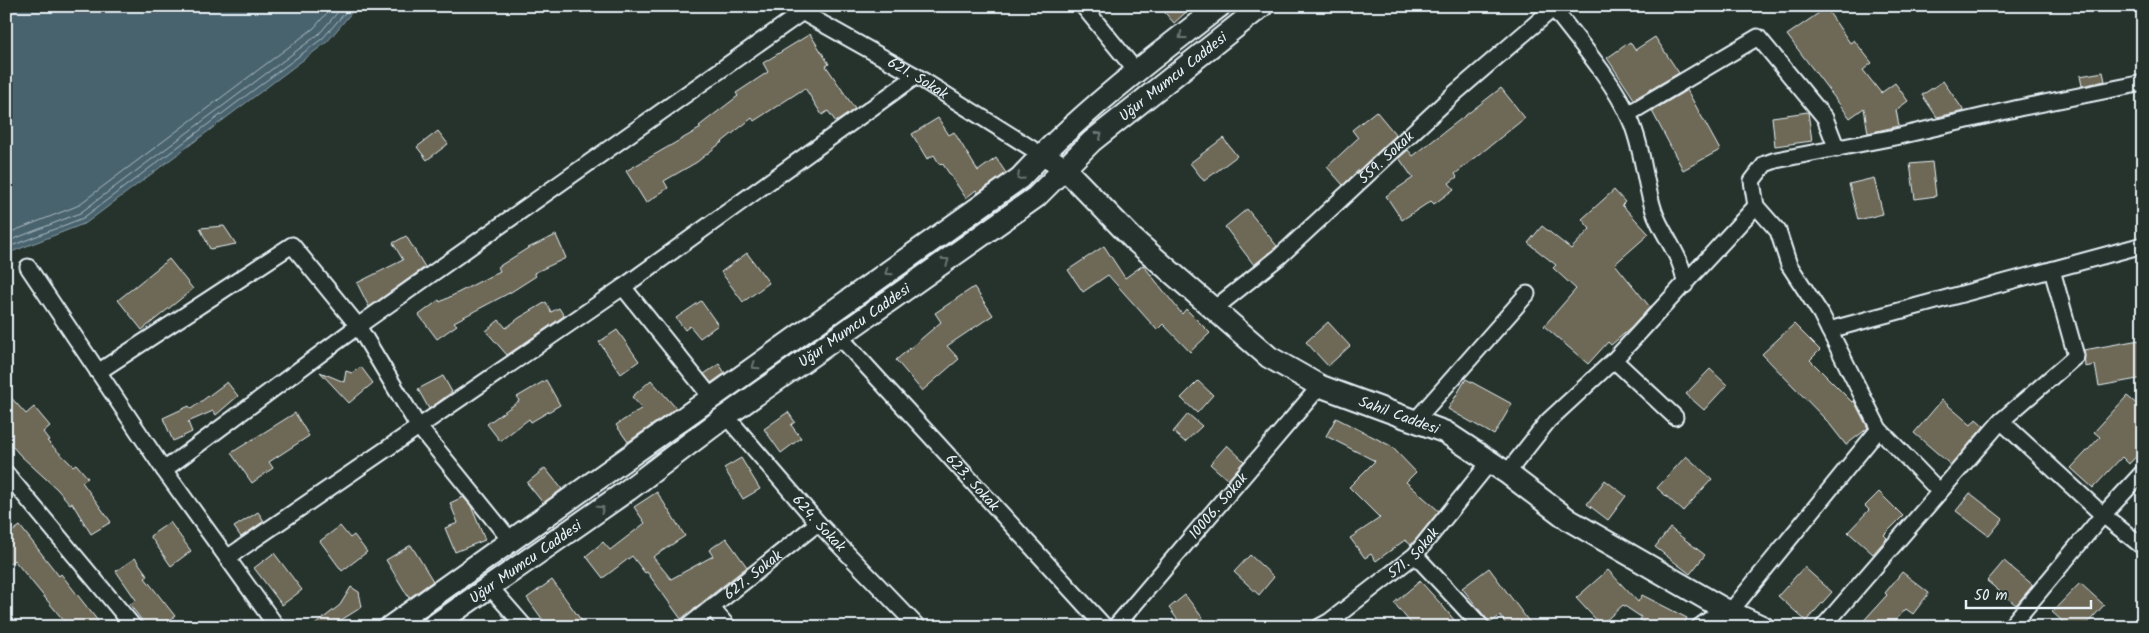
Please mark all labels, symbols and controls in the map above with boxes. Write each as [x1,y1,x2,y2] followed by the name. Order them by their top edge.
[1114,26,1234,128] street label: Uğur Mumcu Caddesi
[1178,30,1187,39] one-way arrow
[883,51,953,107] street label: 621. Sokak
[1353,125,1421,190] street label: 559. Sokak
[1094,132,1103,141] one-way arrow
[1016,171,1025,180] one-way arrow
[940,258,950,267] one-way arrow
[884,266,894,275] one-way arrow
[794,277,917,374] street label: Uğur Mumcu Caddesi
[751,360,761,369] one-way arrow
[1355,390,1444,442] street label: Sahil Caddesi
[939,448,1005,518] street label: 623. Sokak
[1183,467,1255,545] street label: 10006. Sokak
[786,490,852,559] street label: 624. Sokak
[595,506,605,515] one-way arrow
[465,514,589,610] street label: Uğur Mumcu Caddesi
[1382,522,1446,585] street label: 571. Sokak
[719,544,789,607] street label: 627. Sokak
[1966,578,2092,610] scale bar
[1974,584,2008,608] text: 50 m

